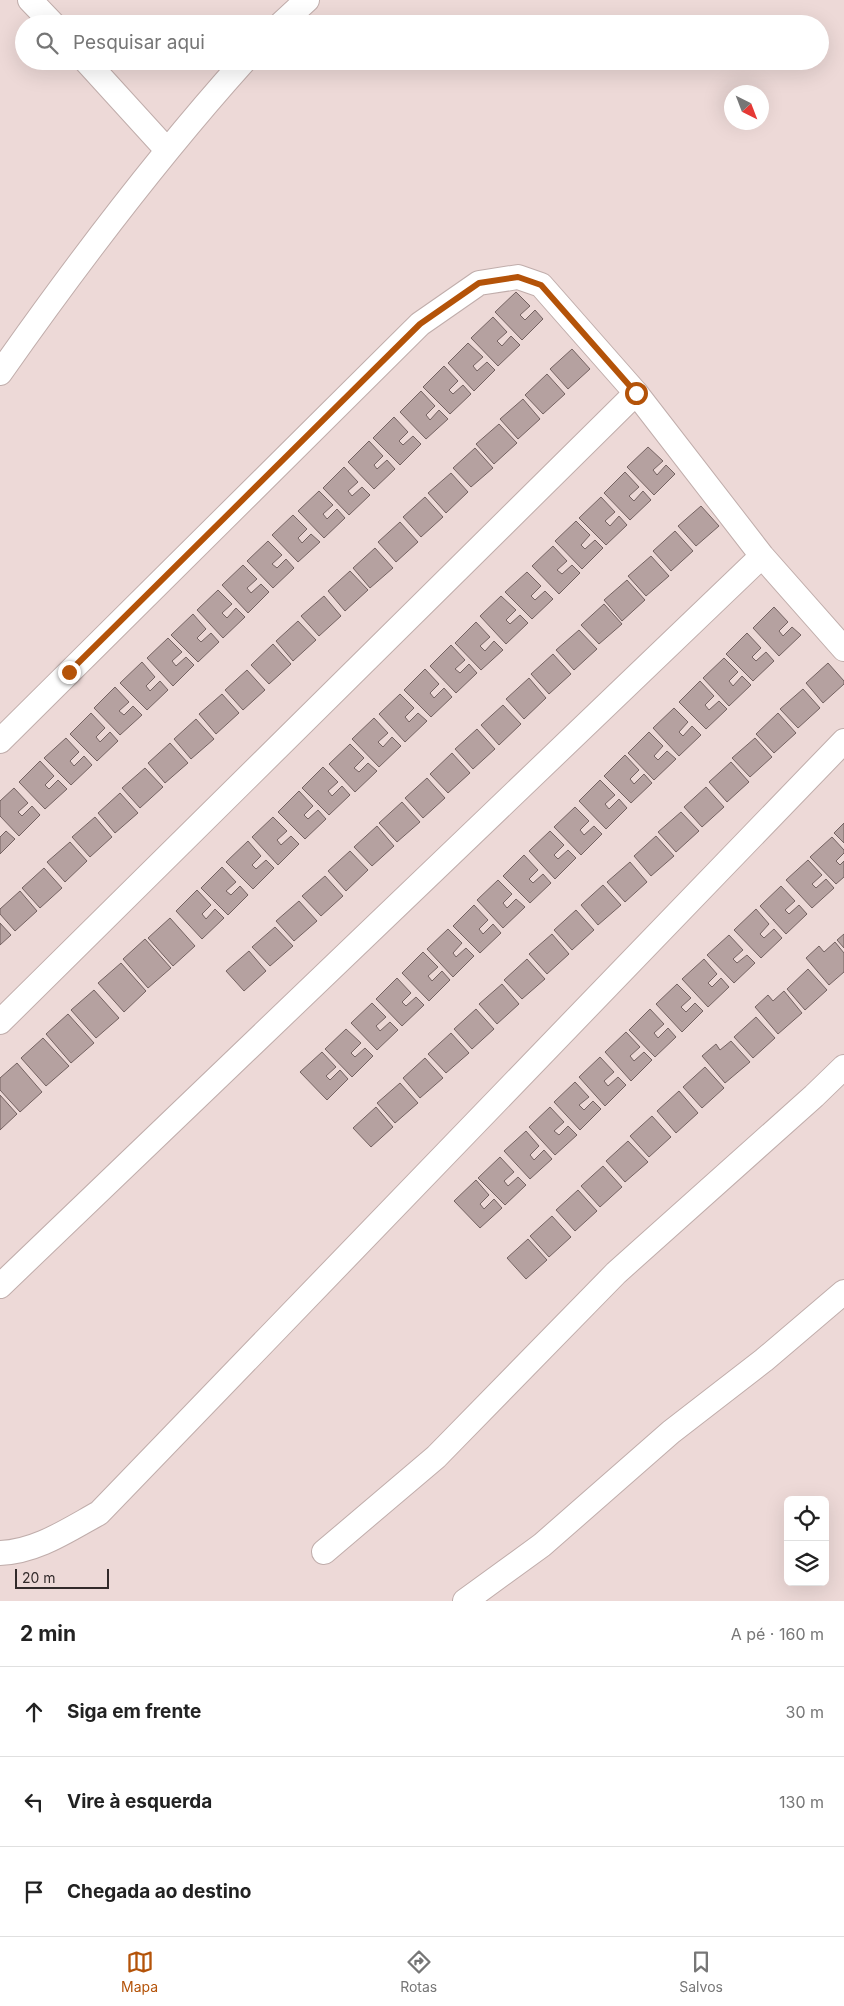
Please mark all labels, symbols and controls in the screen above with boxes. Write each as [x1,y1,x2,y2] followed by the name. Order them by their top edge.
[15,15,829,70] search box
[33,29,61,57] icon: search
[73,31,205,54] text: Pesquisar aqui
[724,85,769,130] north arrow
[625,382,648,405] route start
[58,661,81,684] route end
[784,1496,829,1586] map controls
[784,1496,829,1541] button: locate
[784,1541,829,1586] button: layers
[15,1566,109,1589] scale bar
[22,1569,56,1586] text: 20 m
[20,1621,76,1646] text: 2 min
[731,1624,824,1644] text: A pé · 160 m
[20,1698,48,1726] icon: ahead
[67,1700,201,1723] text: Siga em frente
[786,1702,824,1722] text: 30 m
[20,1788,48,1816] icon: left
[67,1790,212,1813] text: Vire à esquerda
[779,1792,824,1812] text: 130 m
[20,1878,48,1906] icon: arrive
[67,1880,251,1903] text: Chegada ao destino
[121,1948,158,1995] tab: Mapa
[400,1948,437,1995] tab: Rotas
[679,1948,723,1995] tab: Salvos

